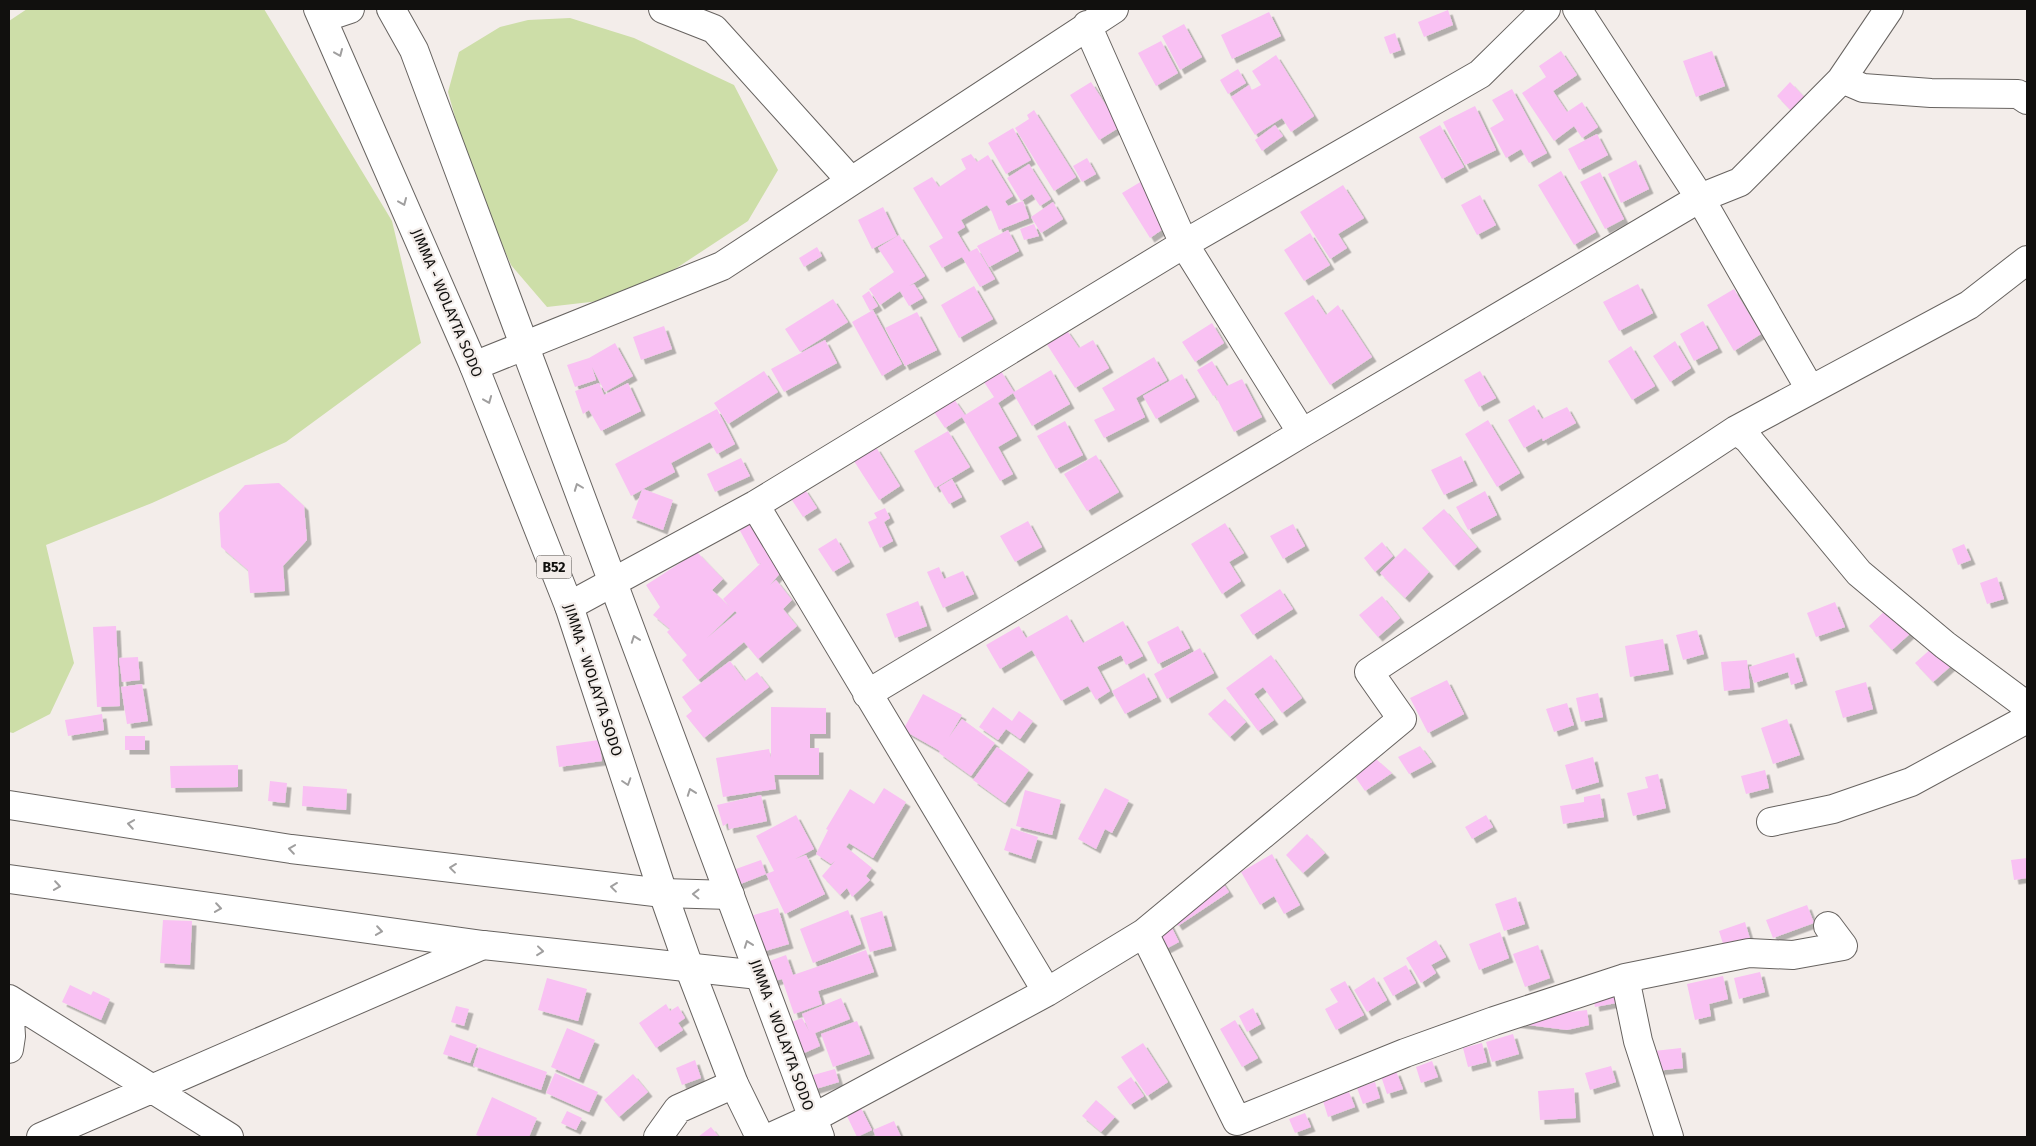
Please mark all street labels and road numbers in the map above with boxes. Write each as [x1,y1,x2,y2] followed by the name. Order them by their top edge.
[408,226,486,380] street label: JIMMA - WOLAYTA SODO
[536,556,572,578] road number: B52
[560,601,626,759] street label: JIMMA - WOLAYTA SODO
[746,957,818,1113] street label: JIMMA - WOLAYTA SODO

